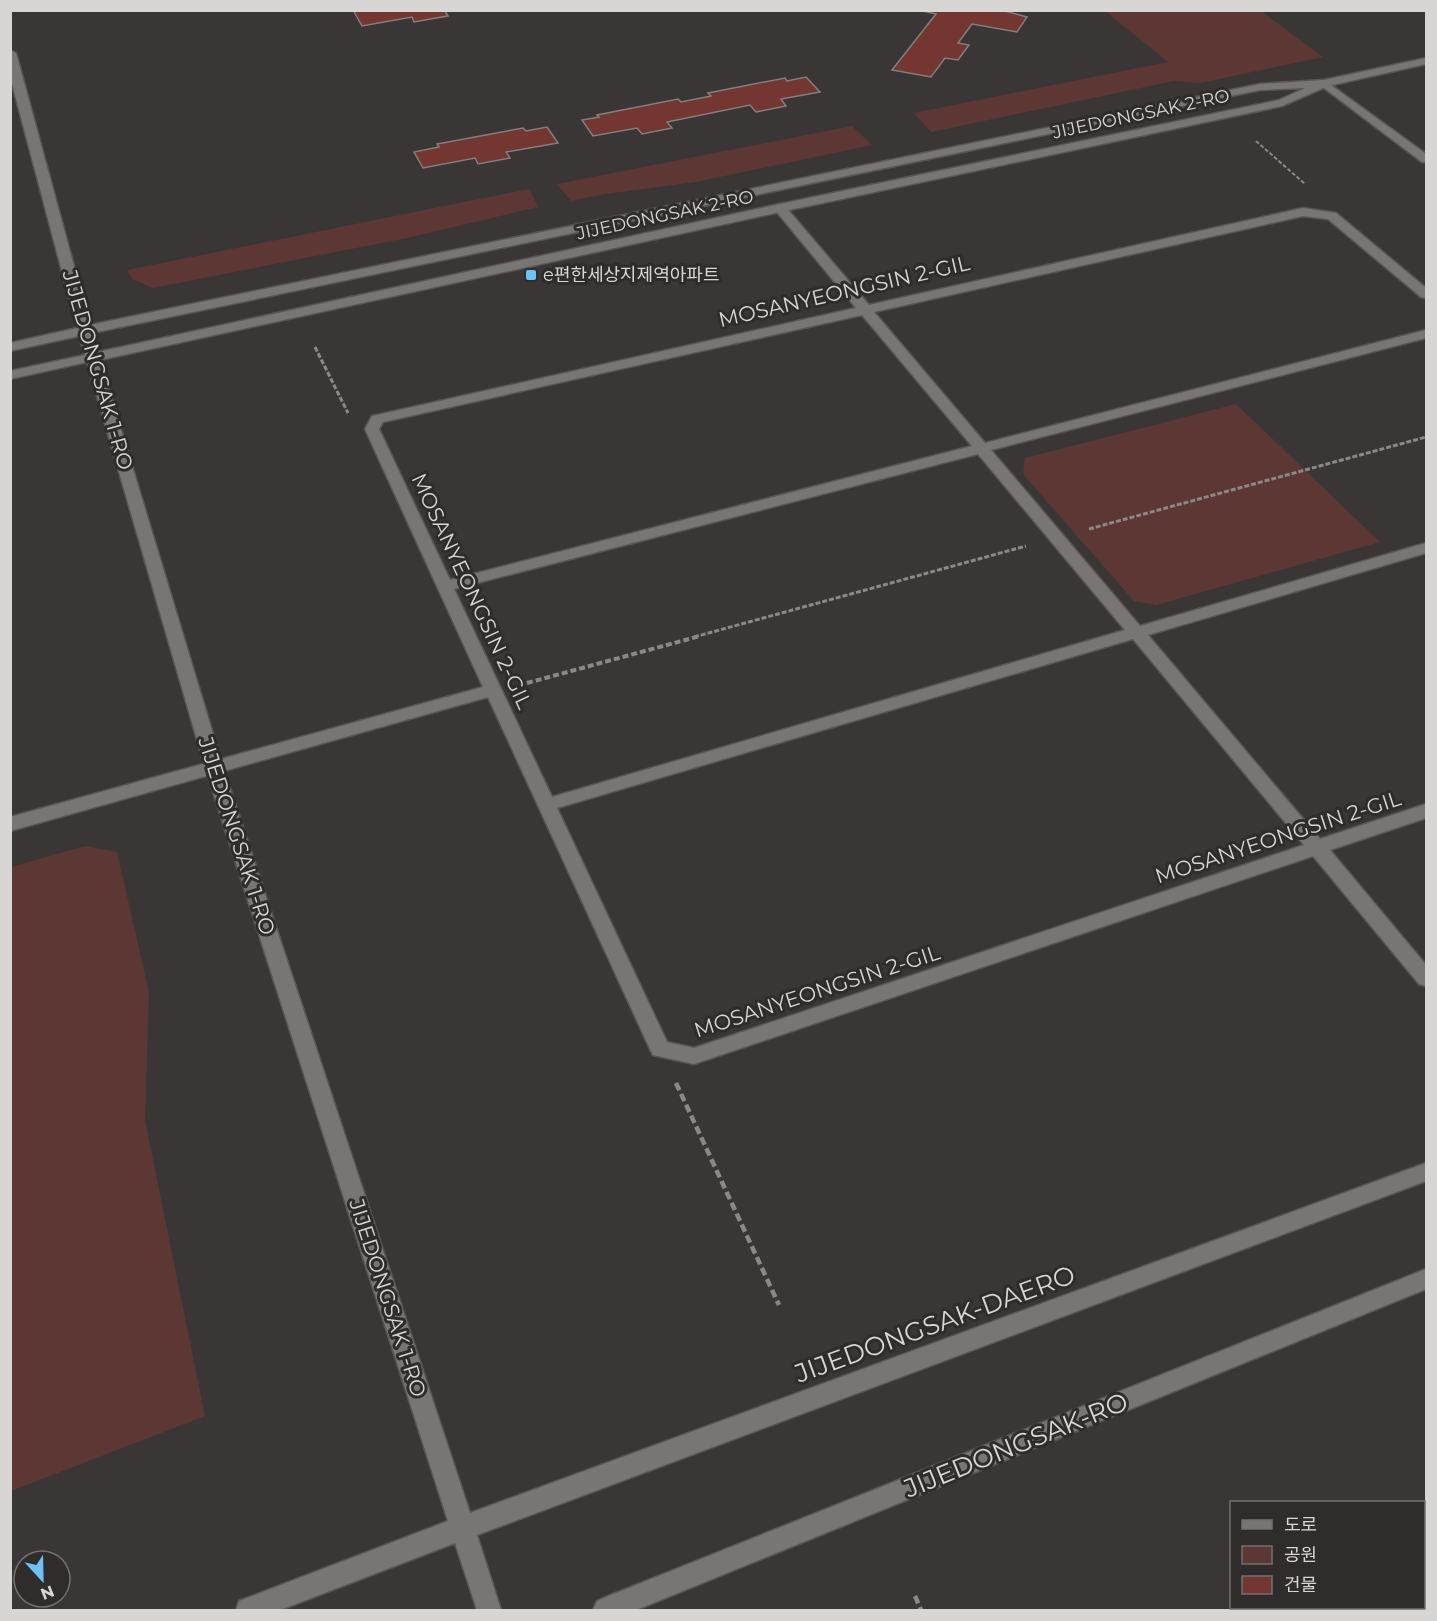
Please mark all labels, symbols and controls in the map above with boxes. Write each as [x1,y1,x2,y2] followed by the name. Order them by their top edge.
[1049,84,1232,144] street label: JIJEDONGSAK 2-RO
[573,185,756,245] street label: JIJEDONGSAK 2-RO
[716,250,973,332] street label: MOSANYEONGSIN 2-GIL
[543,264,719,286] place label: e편한세상지제역아파트
[57,266,138,473] street label: JIJEDONGSAK 1-RO
[524,268,538,282] marker: e편한세상지제역아파트
[406,469,538,713] street label: MOSANYEONGSIN 2-GIL
[193,733,281,938] street label: JIJEDONGSAK 1-RO
[1152,785,1405,889] street label: MOSANYEONGSIN 2-GIL
[691,939,944,1043] street label: MOSANYEONGSIN 2-GIL
[344,1195,432,1400] street label: JIJEDONGSAK 1-RO
[790,1258,1080,1390] street label: JIJEDONGSAK-DAERO
[898,1385,1133,1505] street label: JIJEDONGSAK-RO
[1230,1501,1425,1609] legend
[1284,1514,1317,1536] text: 도로
[1284,1544,1317,1566] text: 공원
[12,1549,72,1609] north arrow
[1284,1574,1317,1596] text: 건물
[38,1581,57,1604] text: N

